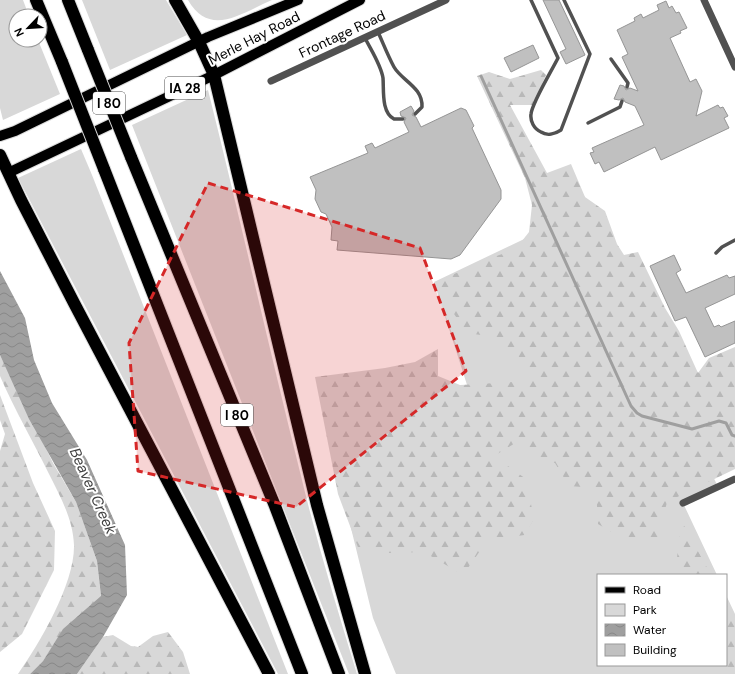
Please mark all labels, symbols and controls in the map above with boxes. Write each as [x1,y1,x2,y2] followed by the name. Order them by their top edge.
[296,6,388,62] street label: Frontage Road
[205,7,303,69] street label: Merle Hay Road
[8,8,48,48] north arrow
[11,26,27,39] text: N
[165,77,205,99] road number: IA 28
[93,92,125,114] road number: I 80
[221,404,253,426] road number: I 80
[65,445,121,538] water label: Beaver Creek
[597,574,727,666] legend
[633,582,661,598] text: Road
[633,602,657,618] text: Park
[633,622,667,638] text: Water
[633,642,677,658] text: Building

